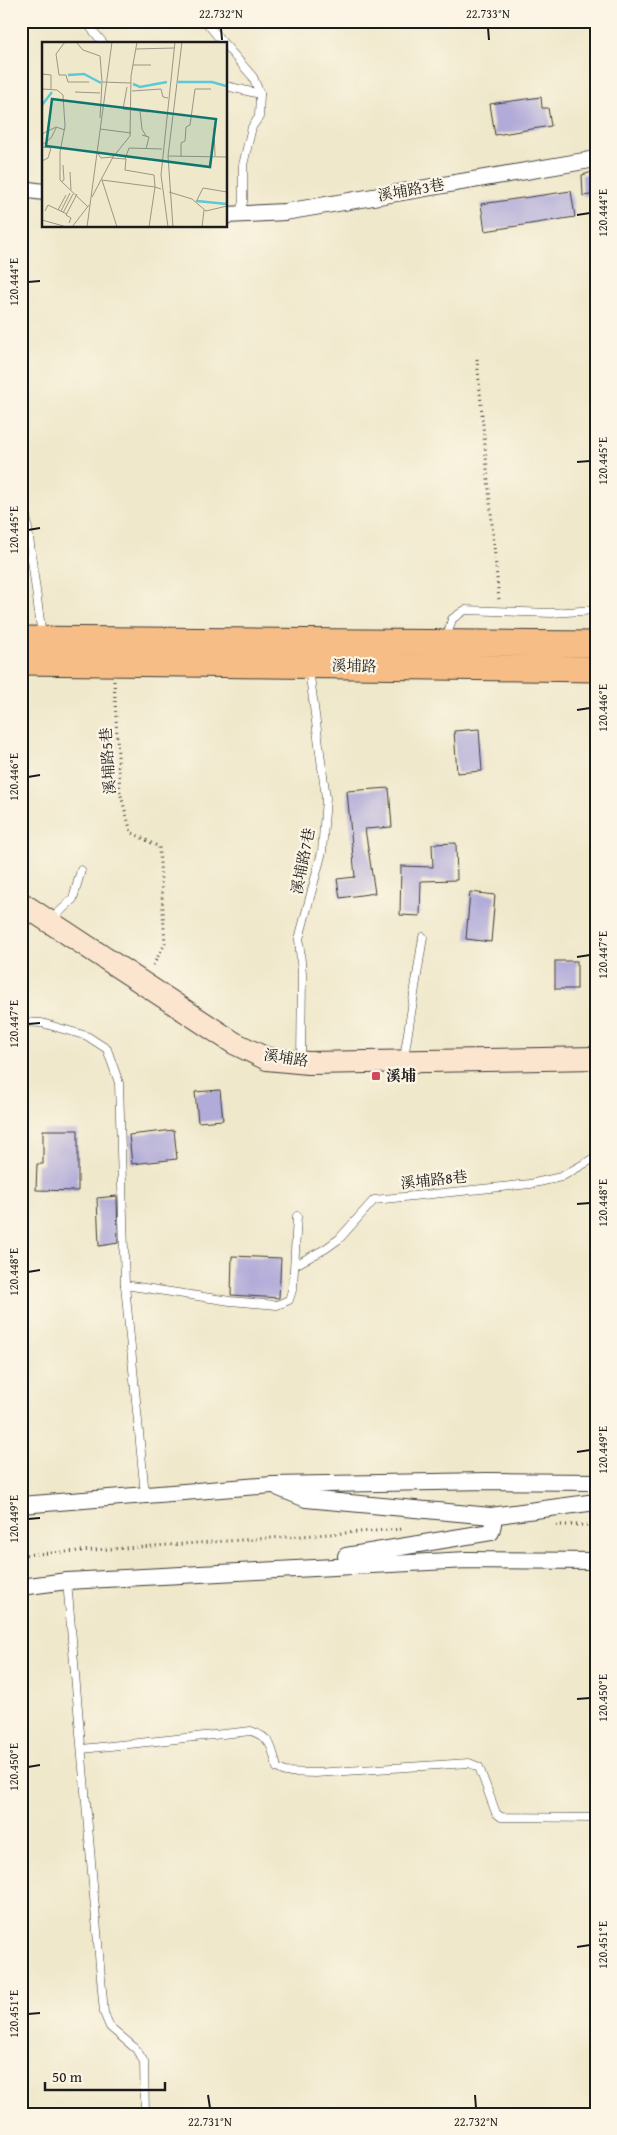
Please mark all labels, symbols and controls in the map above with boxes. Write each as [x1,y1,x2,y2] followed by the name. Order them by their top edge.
[199,5,243,22] text: 22.732°N
[466,5,510,22] text: 22.733°N
[42,42,228,228] inset map
[376,173,446,206] street label: 溪埔路3巷
[594,189,611,237] text: 120.444°E
[5,258,22,306] text: 120.444°E
[594,437,611,485] text: 120.445°E
[5,506,22,554] text: 120.445°E
[331,655,377,676] street label: 溪埔路
[594,684,611,732] text: 120.446°E
[95,727,120,795] street label: 溪埔路5巷
[5,753,22,801] text: 120.446°E
[286,826,319,896] street label: 溪埔路7巷
[594,931,611,979] text: 120.447°E
[5,1000,22,1048] text: 120.447°E
[262,1044,310,1071] street label: 溪埔路
[386,1065,416,1086] place label: 溪埔
[370,1070,382,1082] marker: 溪埔
[399,1166,468,1193] street label: 溪埔路8巷
[594,1179,611,1227] text: 120.448°E
[5,1248,22,1296] text: 120.448°E
[594,1426,611,1474] text: 120.449°E
[5,1495,22,1543] text: 120.449°E
[594,1674,611,1722] text: 120.450°E
[5,1743,22,1791] text: 120.450°E
[594,1921,611,1969] text: 120.451°E
[5,1990,22,2038] text: 120.451°E
[45,2060,165,2092] scale bar
[52,2066,83,2087] text: 50 m
[188,2113,232,2130] text: 22.731°N
[454,2113,498,2130] text: 22.732°N

